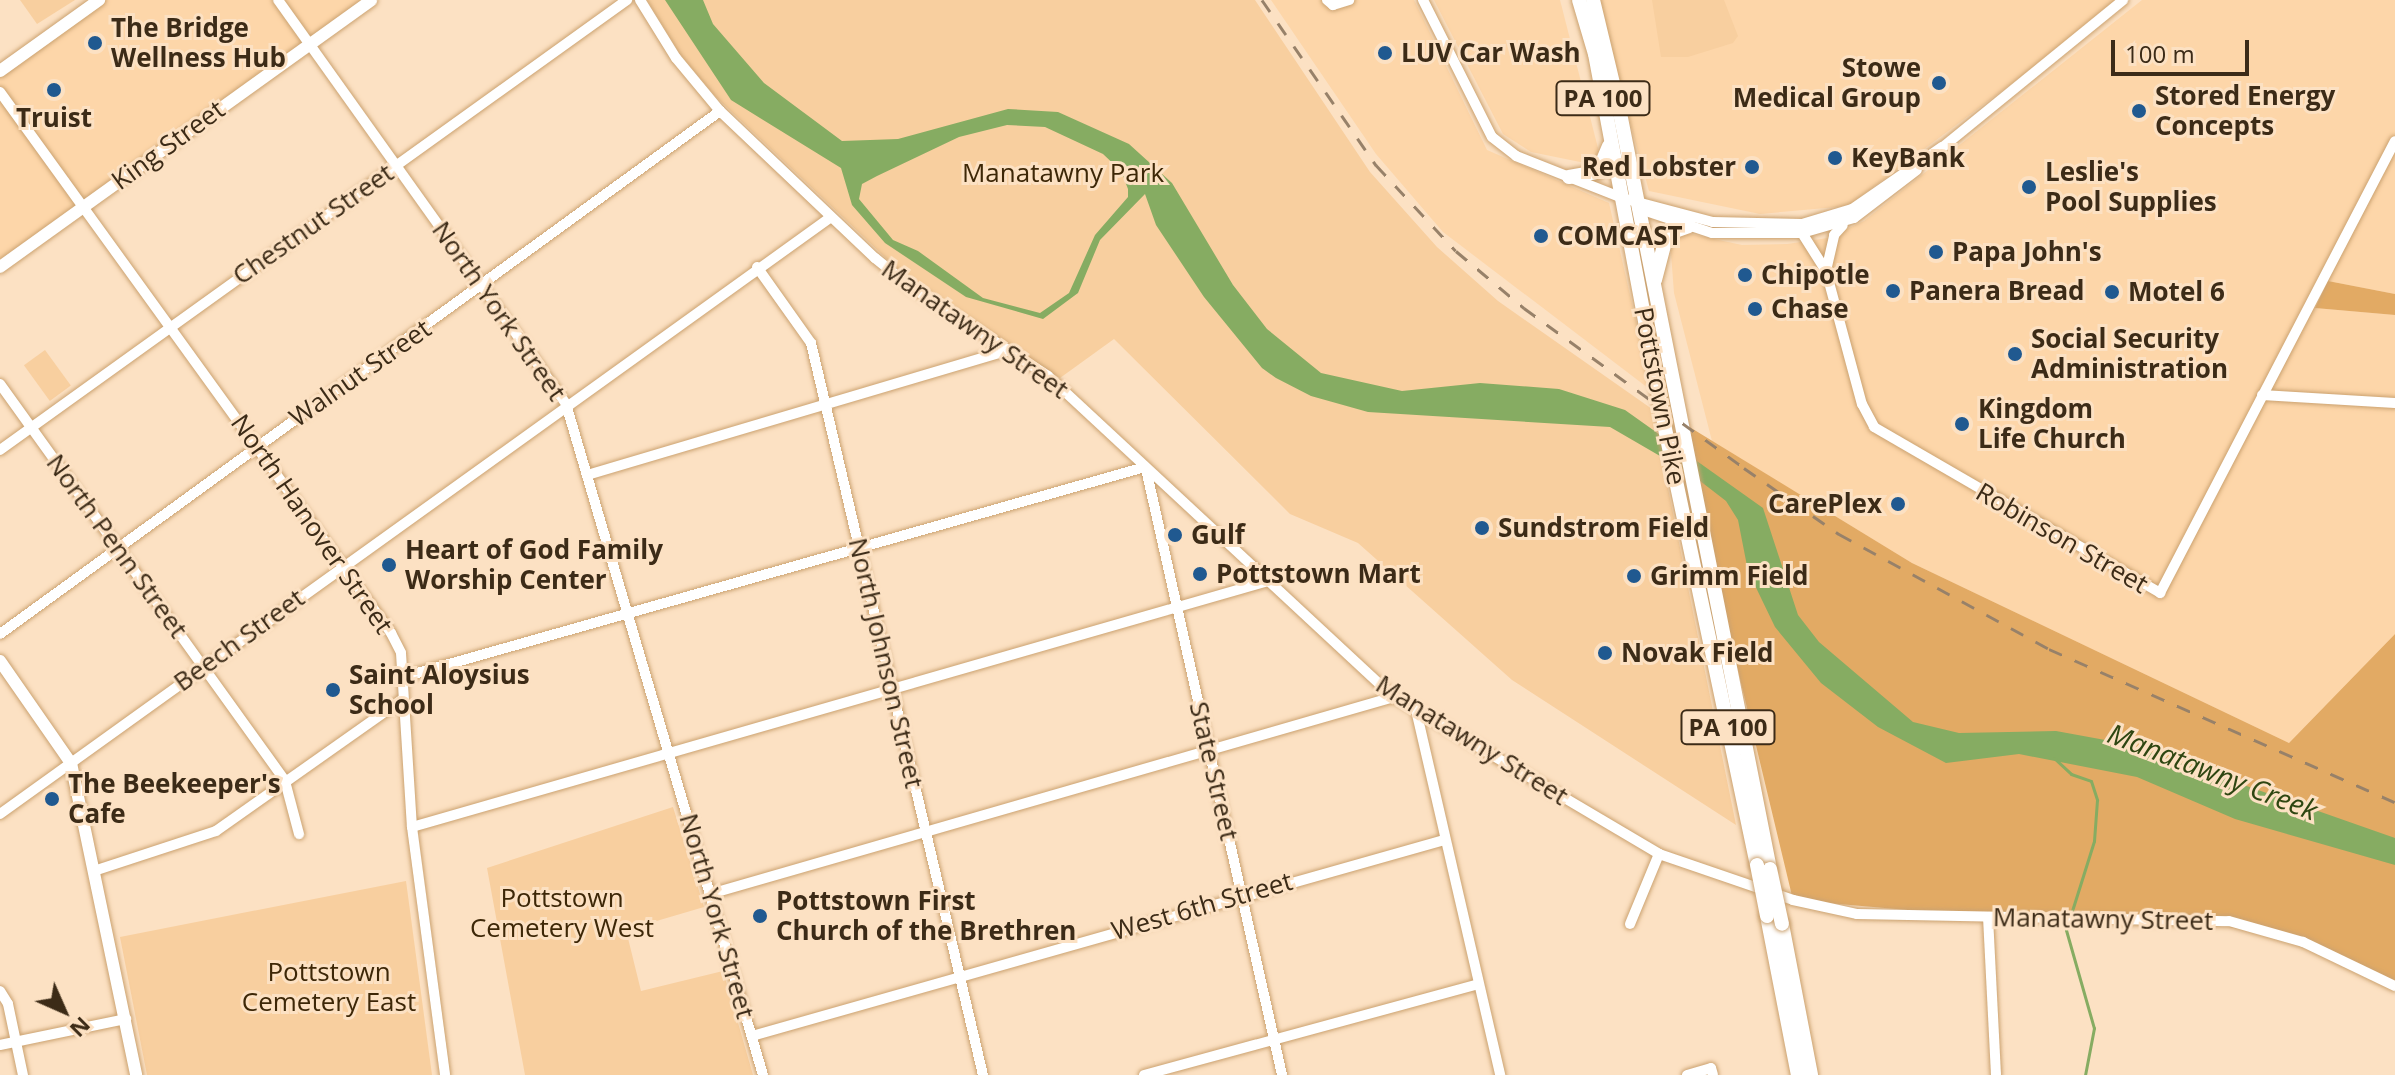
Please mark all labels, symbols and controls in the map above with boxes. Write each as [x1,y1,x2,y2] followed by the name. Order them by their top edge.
[111,12,286,74] place label: The Bridge Wellness Hub
[2115,24,2253,74] scale bar
[86,34,104,52] marker: The Bridge Wellness Hub
[1401,37,1581,69] place label: LUV Car Wash
[2125,37,2195,70] text: 100 m
[1376,44,1394,62] marker: LUV Car Wash
[1733,52,1921,114] place label: Stowe Medical Group
[1928,72,1950,94] marker: Stowe Medical Group
[1555,78,1651,118] road number: PA 100
[2155,80,2335,142] place label: Stored Energy Concepts
[45,81,63,99] marker: Truist
[105,94,231,196] street label: King Street
[16,102,92,134] place label: Truist
[2130,102,2148,120] marker: Stored Energy Concepts
[1851,142,1965,174] place label: KeyBank
[1826,149,1844,167] marker: KeyBank
[1582,151,1736,183] place label: Red Lobster
[2045,156,2217,218] place label: Leslie's Pool Supplies
[227,157,399,291] street label: Chestnut Street
[962,157,1164,189] park label: Manatawny Park
[1743,158,1761,176] marker: Red Lobster
[2020,178,2038,196] marker: Leslie's Pool Supplies
[426,215,572,407] street label: North York Street
[1557,220,1683,252] place label: COMCAST
[1532,227,1550,245] marker: COMCAST
[1952,236,2102,268] place label: Papa John's
[1927,243,1945,261] marker: Papa John's
[876,253,1074,405] street label: Manatawny Street
[1761,259,1870,291] place label: Chipotle
[1736,266,1754,284] marker: Chipotle
[1909,275,2085,307] place label: Panera Bread
[2128,276,2225,308] place label: Motel 6
[1884,282,1902,300] marker: Panera Bread
[2103,283,2121,301] marker: Motel 6
[1771,293,1849,325] place label: Chase
[1746,300,1764,318] marker: Chase
[1627,304,1693,488] street label: Pottstown Pike
[283,313,437,433] street label: Walnut Street
[2031,323,2228,384] place label: Social Security Administration
[2006,345,2024,363] marker: Social Security Administration
[1978,393,2126,454] place label: Kingdom Life Church
[224,408,400,640] street label: North Hanover Street
[1953,415,1971,433] marker: Kingdom Life Church
[40,448,194,644] street label: North Penn Street
[1970,476,2154,600] street label: Robinson Street
[1768,488,1882,520] place label: CarePlex
[1889,495,1907,513] marker: CarePlex
[1498,512,1709,544] place label: Sundstrom Field
[1191,519,1245,551] place label: Gulf
[1473,519,1491,537] marker: Sundstrom Field
[1166,526,1184,544] marker: Gulf
[405,534,663,596] place label: Heart of God Family Worship Center
[842,535,930,791] street label: North Johnson Street
[380,556,398,574] marker: Heart of God Family Worship Center
[1216,558,1421,590] place label: Pottstown Mart
[1650,560,1808,592] place label: Grimm Field
[1191,565,1209,583] marker: Pottstown Mart
[1625,567,1643,585] marker: Grimm Field
[168,582,310,698] street label: Beech Street
[1621,637,1774,669] place label: Novak Field
[1596,644,1614,662] marker: Novak Field
[349,659,530,720] place label: Saint Aloysius School
[1370,668,1574,812] street label: Manatawny Street
[324,681,342,699] marker: Saint Aloysius School
[1183,699,1245,843] street label: State Street
[1680,707,1776,747] road number: PA 100
[2103,716,2323,826] water label: Manatawny Creek
[68,768,281,830] place label: The Beekeeper's Cafe
[43,790,61,808] marker: The Beekeeper's Cafe
[673,810,761,1022] street label: North York Street
[1108,865,1296,947] street label: West 6th Street
[470,882,654,944] park label: Pottstown Cemetery West
[776,885,1076,946] place label: Pottstown First Church of the Brethren
[1993,901,2213,937] street label: Manatawny Street
[751,907,769,925] marker: Pottstown First Church of the Brethren
[242,956,416,1018] park label: Pottstown Cemetery East
[24,971,104,1051] north arrow
[64,1011,98,1045] text: N

